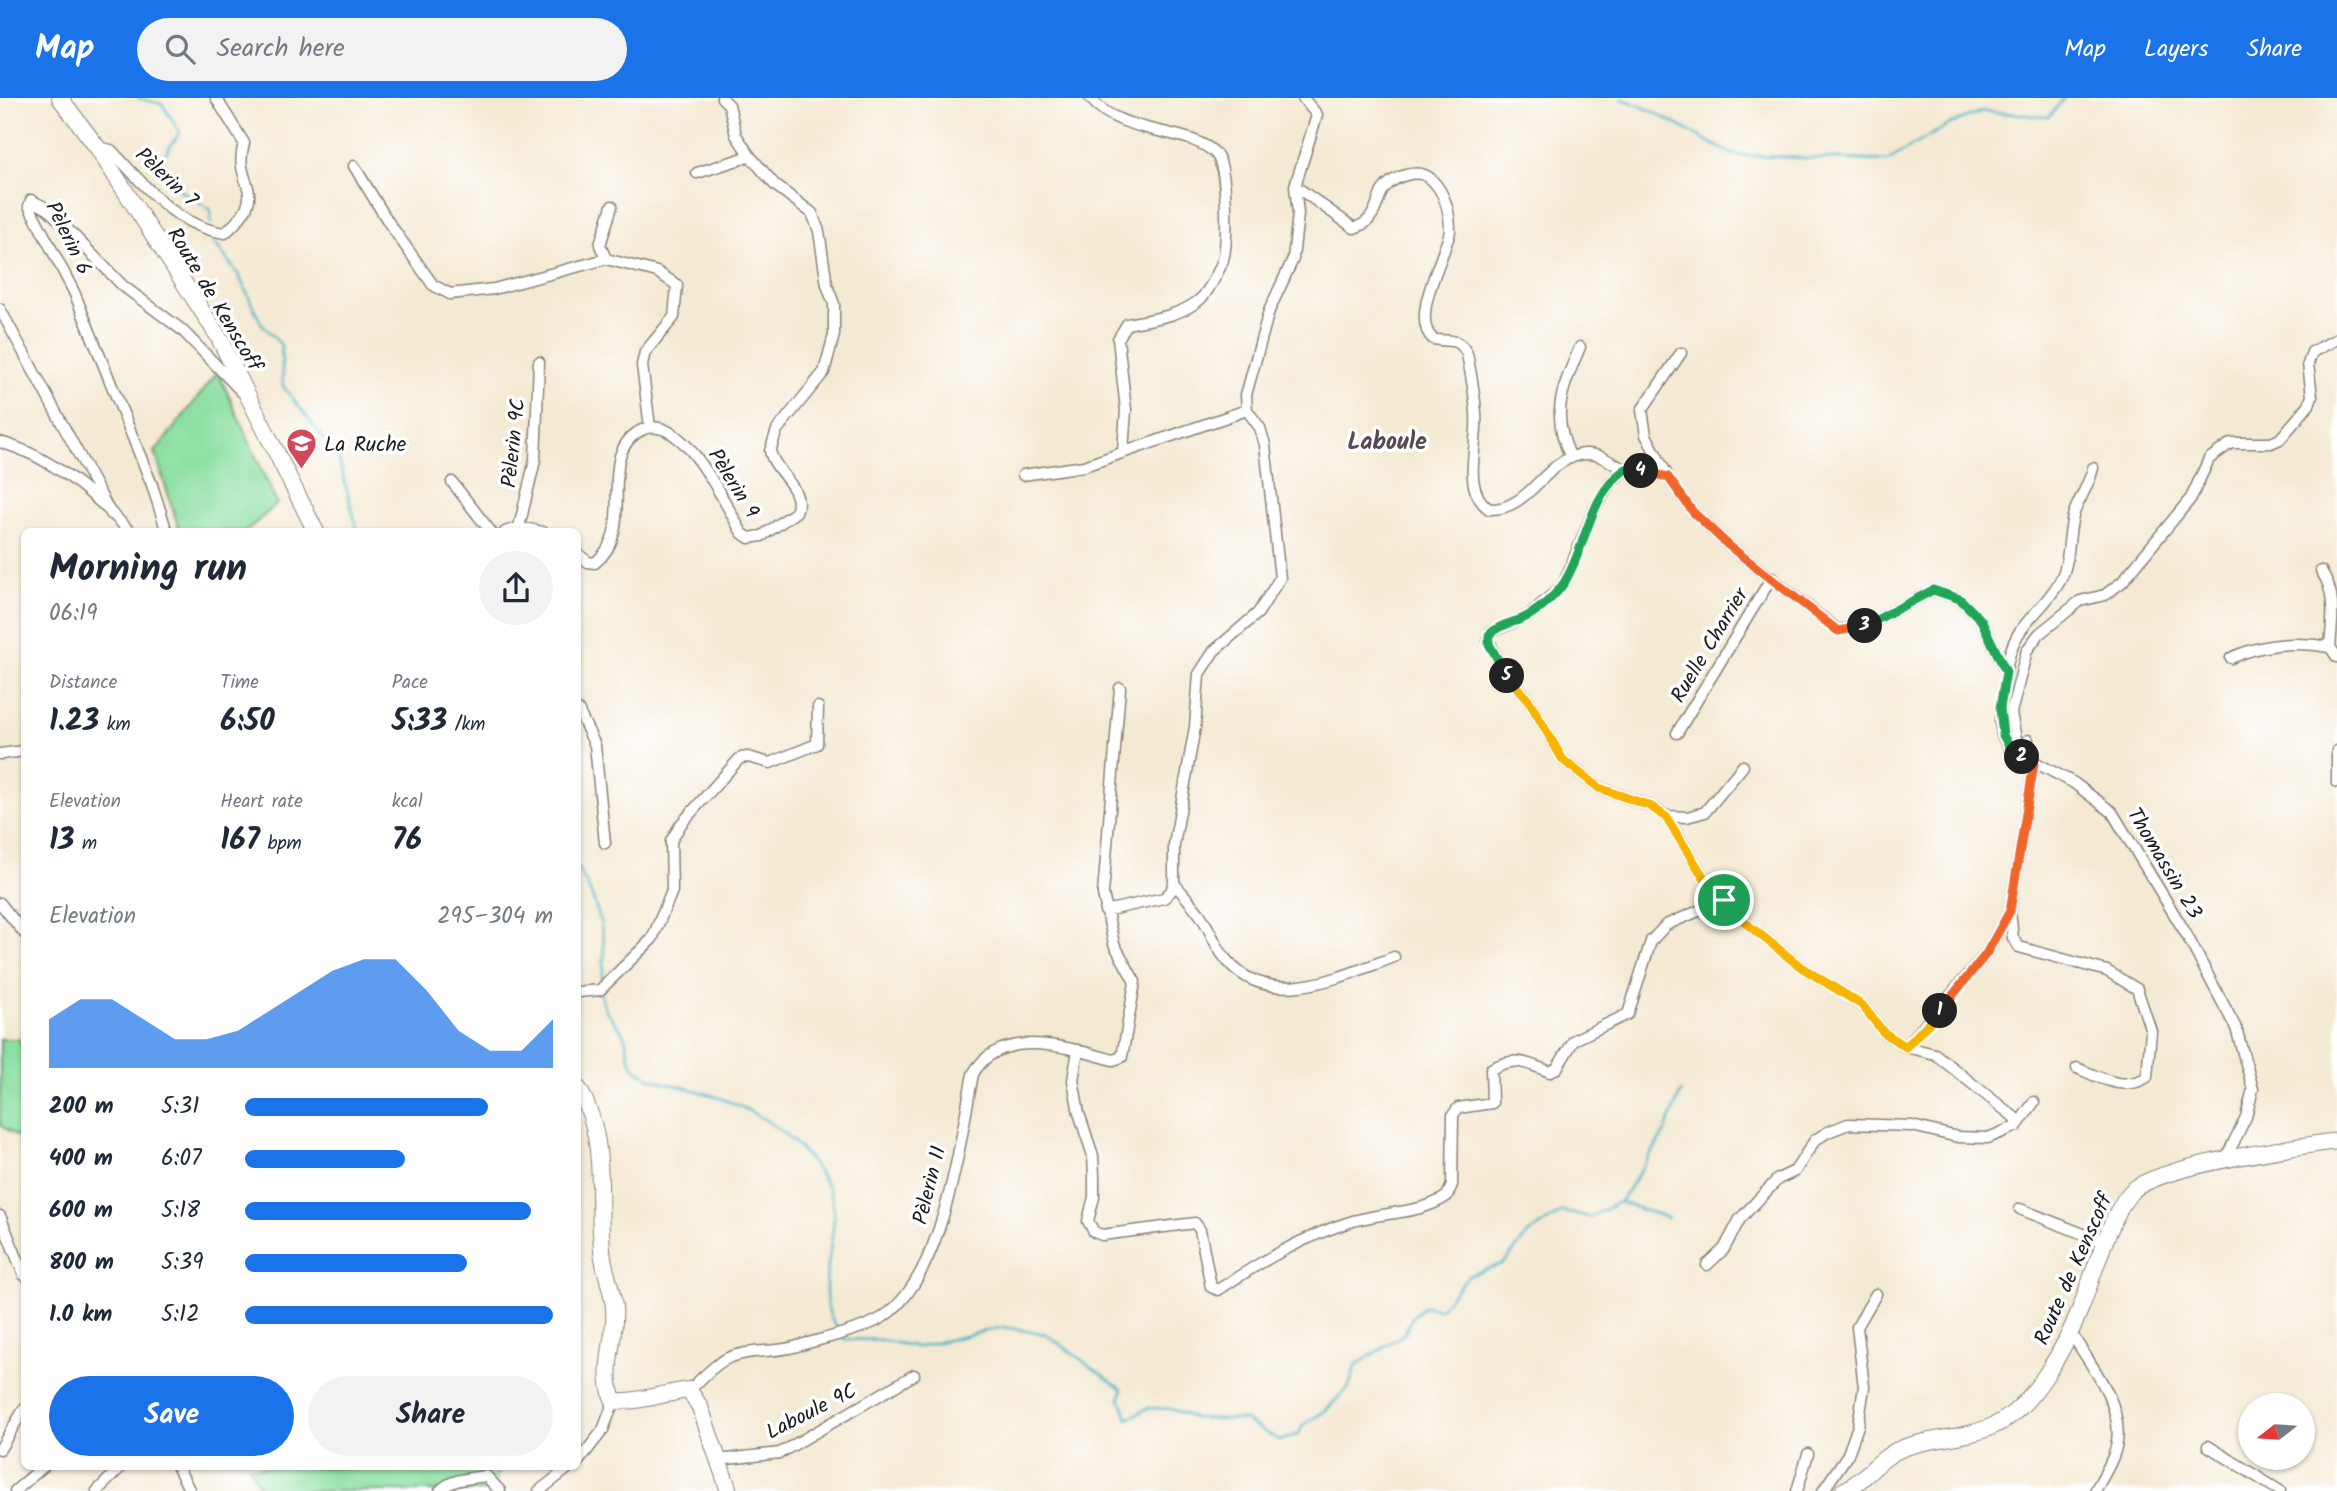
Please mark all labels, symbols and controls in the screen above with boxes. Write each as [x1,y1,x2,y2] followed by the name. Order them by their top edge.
[137,18,627,81] search box
[35,23,95,76] text: Map
[217,28,345,70] text: Search here
[161,30,199,68] icon: search
[2064,30,2106,69] text: Map
[2144,30,2208,69] text: Layers
[2246,30,2302,69] text: Share
[127,140,206,217] street label: Pèlerin 7
[36,196,100,281] street label: Pèlerin 6
[158,221,271,380] street label: Route de Kenscoff
[493,397,536,489] street label: Pèlerin 9C
[1347,423,1427,462] district label: Laboule
[284,427,318,471] school or university icon: La Ruche
[324,429,407,462] place label: La Ruche
[698,442,767,525] street label: Pèlerin 9
[1624,454,1658,488] pin: 4
[1635,455,1646,485] text: 4
[49,540,247,600] text: Morning run
[479,551,553,625] button: share
[1663,581,1758,710] street label: Ruelle Charrier
[49,596,97,632] text: 06:19
[1848,608,1882,644] pin: 3
[1859,610,1870,640] text: 3
[1490,658,1524,694] pin: 5
[1502,660,1511,690] text: 5
[49,668,117,698] text: Distance
[220,668,259,698] text: Time
[392,668,428,698] text: Pace
[49,698,99,746] text: 1.23
[220,698,275,746] text: 6:50
[392,698,447,746] text: 5:33
[99,710,131,740] text: km
[447,710,485,740] text: /km
[2004,740,2039,774] pin: 2
[2016,741,2027,771] text: 2
[49,787,121,817] text: Elevation
[220,787,303,817] text: Heart rate
[392,787,423,817] text: kcal
[2117,802,2210,926] street label: Thomassin 23
[49,817,74,865] text: 13
[220,817,260,865] text: 167
[392,817,422,865] text: 76
[74,829,97,859] text: m
[260,829,302,859] text: bpm
[1694,870,1754,930] pin
[1705,881,1743,919] icon: arrive
[49,899,136,935] text: Elevation
[437,899,553,935] text: 295–304 m
[1923,993,1958,1028] pin: 1
[1937,995,1942,1025] text: 1
[49,1089,114,1125] text: 200 m
[161,1089,199,1125] text: 5:31
[49,1141,113,1177] text: 400 m
[161,1141,202,1177] text: 6:07
[905,1143,956,1228] street label: Pèlerin 11
[2026,1187,2123,1351] street label: Route de Kenscoff
[49,1193,113,1229] text: 600 m
[161,1193,200,1229] text: 5:18
[49,1245,114,1281] text: 800 m
[161,1245,203,1281] text: 5:39
[49,1297,112,1333] text: 1.0 km
[161,1297,200,1333] text: 5:12
[761,1375,863,1449] street label: Laboule 9C
[49,1376,294,1456] button: Save
[308,1376,553,1456] button: Share
[2238,1393,2315,1470] north arrow
[2238,1393,2315,1470] map controls

